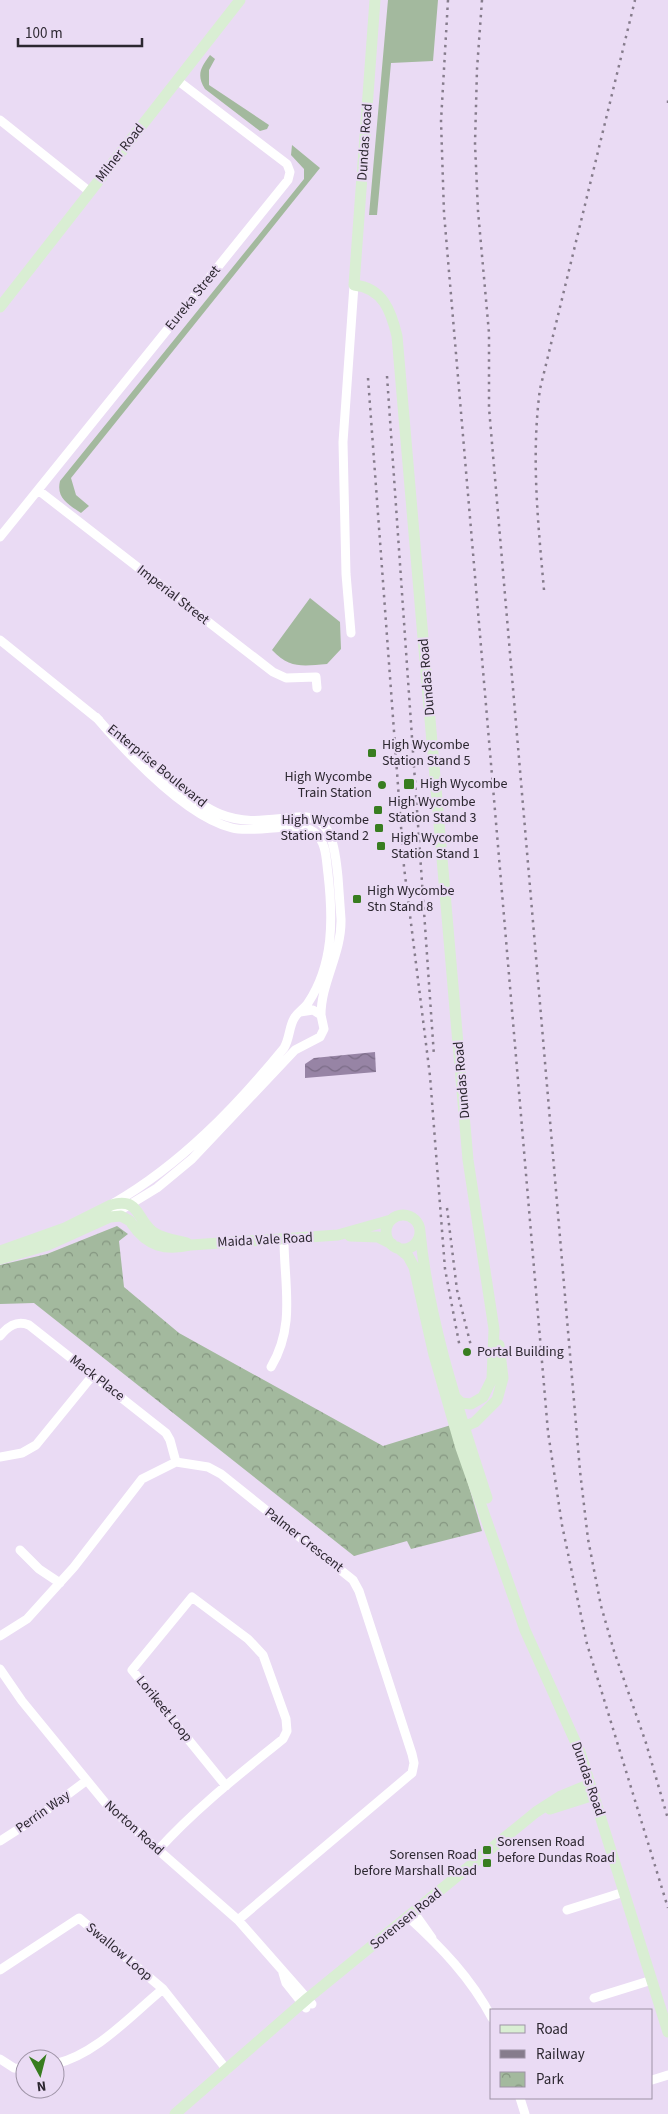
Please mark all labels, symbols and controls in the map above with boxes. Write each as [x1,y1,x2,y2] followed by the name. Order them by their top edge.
[18,15,141,47] scale bar
[25,23,63,44] text: 100 m
[352,103,378,181] street label: Dundas Road
[91,119,149,187] street label: Milner Road
[161,261,226,335] street label: Eureka Street
[133,560,214,630] street label: Imperial Street
[414,638,440,716] street label: Dundas Road
[103,720,211,812] street label: Enterprise Boulevard
[382,735,471,771] place label: High Wycombe Station Stand 5
[366,747,378,759] marker: High Wycombe Station Stand 5
[284,767,372,803] place label: High Wycombe Train Station
[420,774,508,794] place label: High Wycombe
[402,777,416,791] marker: High Wycombe
[376,779,388,791] marker: High Wycombe Train Station
[388,792,477,828] place label: High Wycombe Station Stand 3
[372,804,384,816] marker: High Wycombe Station Stand 3
[281,810,369,846] place label: High Wycombe Station Stand 2
[373,822,385,834] marker: High Wycombe Station Stand 2
[391,828,480,864] place label: High Wycombe Station Stand 1
[375,840,387,852] marker: High Wycombe Station Stand 1
[367,881,455,917] place label: High Wycombe Stn Stand 8
[351,893,363,905] marker: High Wycombe Stn Stand 8
[449,1041,475,1119] street label: Dundas Road
[217,1228,313,1252] street label: Maida Vale Road
[477,1342,564,1362] place label: Portal Building
[461,1346,473,1358] marker: Portal Building
[65,1350,129,1406] street label: Mack Place
[260,1503,348,1577] street label: Palmer Crescent
[131,1672,197,1747] street label: Lorikeet Loop
[566,1739,610,1819] street label: Dundas Road
[12,1786,75,1838] street label: Perrin Way
[100,1796,168,1860] street label: Norton Road
[497,1832,615,1868] place label: Sorensen Road before Dundas Road
[481,1844,493,1856] marker: Sorensen Road before Dundas Road
[354,1845,477,1881] place label: Sorensen Road before Marshall Road
[481,1857,493,1869] marker: Sorensen Road before Marshall Road
[366,1884,446,1954] street label: Sorensen Road
[81,1918,157,1986] street label: Swallow Loop
[490,2009,653,2099] legend
[536,2019,568,2040] text: Road
[536,2044,585,2065] text: Railway
[15,2049,65,2099] north arrow
[536,2069,565,2090] text: Park
[36,2075,47,2096] text: N

